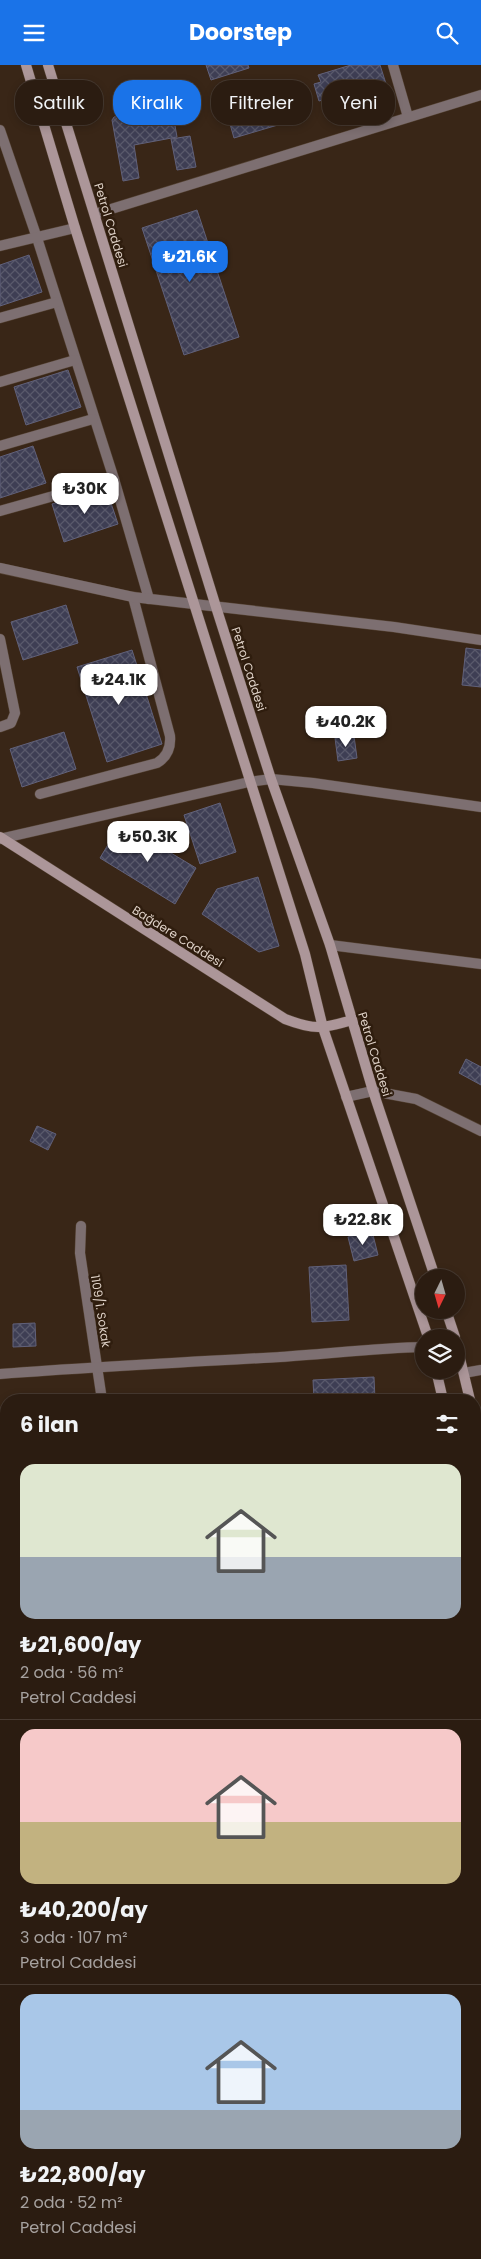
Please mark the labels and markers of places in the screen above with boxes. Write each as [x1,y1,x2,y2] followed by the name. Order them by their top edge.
[149,241,231,283] pin: ₺21.6K
[55,473,115,515] pin: ₺30K
[78,663,160,706] pin: ₺24.1K
[305,705,387,748] pin: ₺40.2K
[107,821,189,863] pin: ₺50.3K
[322,1203,404,1246] pin: ₺22.8K

